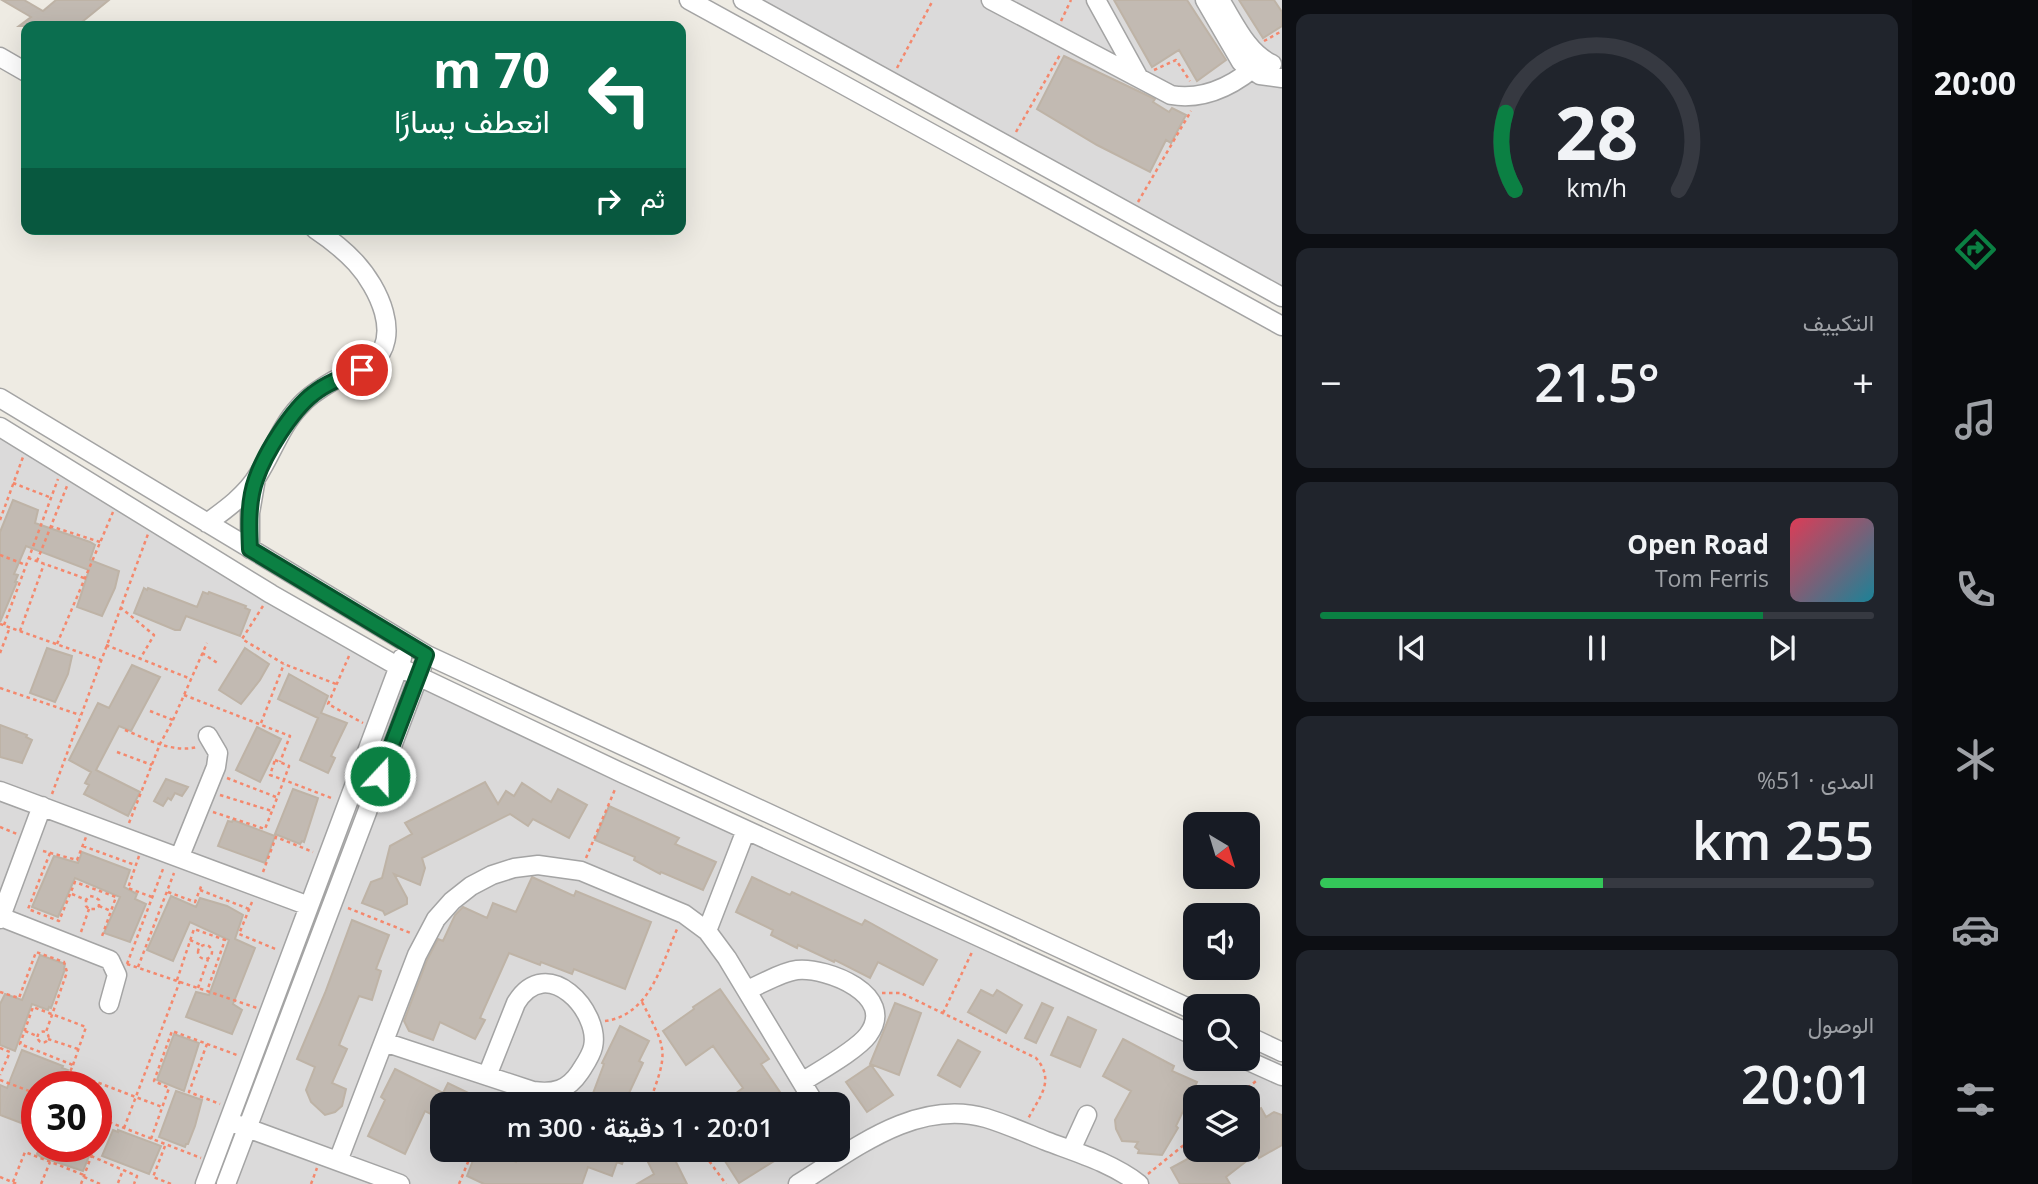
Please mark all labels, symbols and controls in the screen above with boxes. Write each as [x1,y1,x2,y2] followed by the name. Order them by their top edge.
[433,36,550,102] text: 70 m
[574,49,665,140] icon: left
[1934,61,2016,104] text: 20:00
[1555,82,1639,181] text: 28
[394,99,550,142] text: انعطف يسارًا
[1567,170,1627,204] text: km/h
[641,180,665,216] text: ثم
[589,182,627,220] icon: right
[1951,225,2000,274] icon: directions
[1803,306,1874,338] text: التكييف
[332,340,392,400] pin
[1534,346,1660,417] text: 21.5°
[343,351,381,389] icon: arrive
[1320,356,1342,408] text: −
[1852,356,1874,408] text: +
[1951,395,2000,444] icon: music
[1627,526,1769,562] text: Open Road
[1655,562,1769,594] text: Tom Ferris
[1951,565,2000,614] icon: phone
[1393,629,1431,667] icon: previous
[1578,629,1616,667] icon: pause
[1763,629,1801,667] icon: next
[1951,735,2000,784] icon: climate
[343,739,417,813] position arrow
[1757,764,1874,796] text: المدى · 51%
[1692,804,1874,875] text: 255 km
[1183,812,1260,889] north arrow
[1183,812,1260,1162] map controls
[1183,903,1260,980] button: sound
[1951,905,2000,954] icon: car
[1183,994,1260,1071] button: search
[1808,1008,1874,1040] text: الوصول
[1741,1048,1874,1119] text: 20:01
[21,1071,112,1162] speed limit sign: 30
[1951,1075,2000,1124] icon: filters
[1183,1085,1260,1162] button: layers
[507,1109,773,1145] text: 20:01 · 1 دقيقة · 300 m

